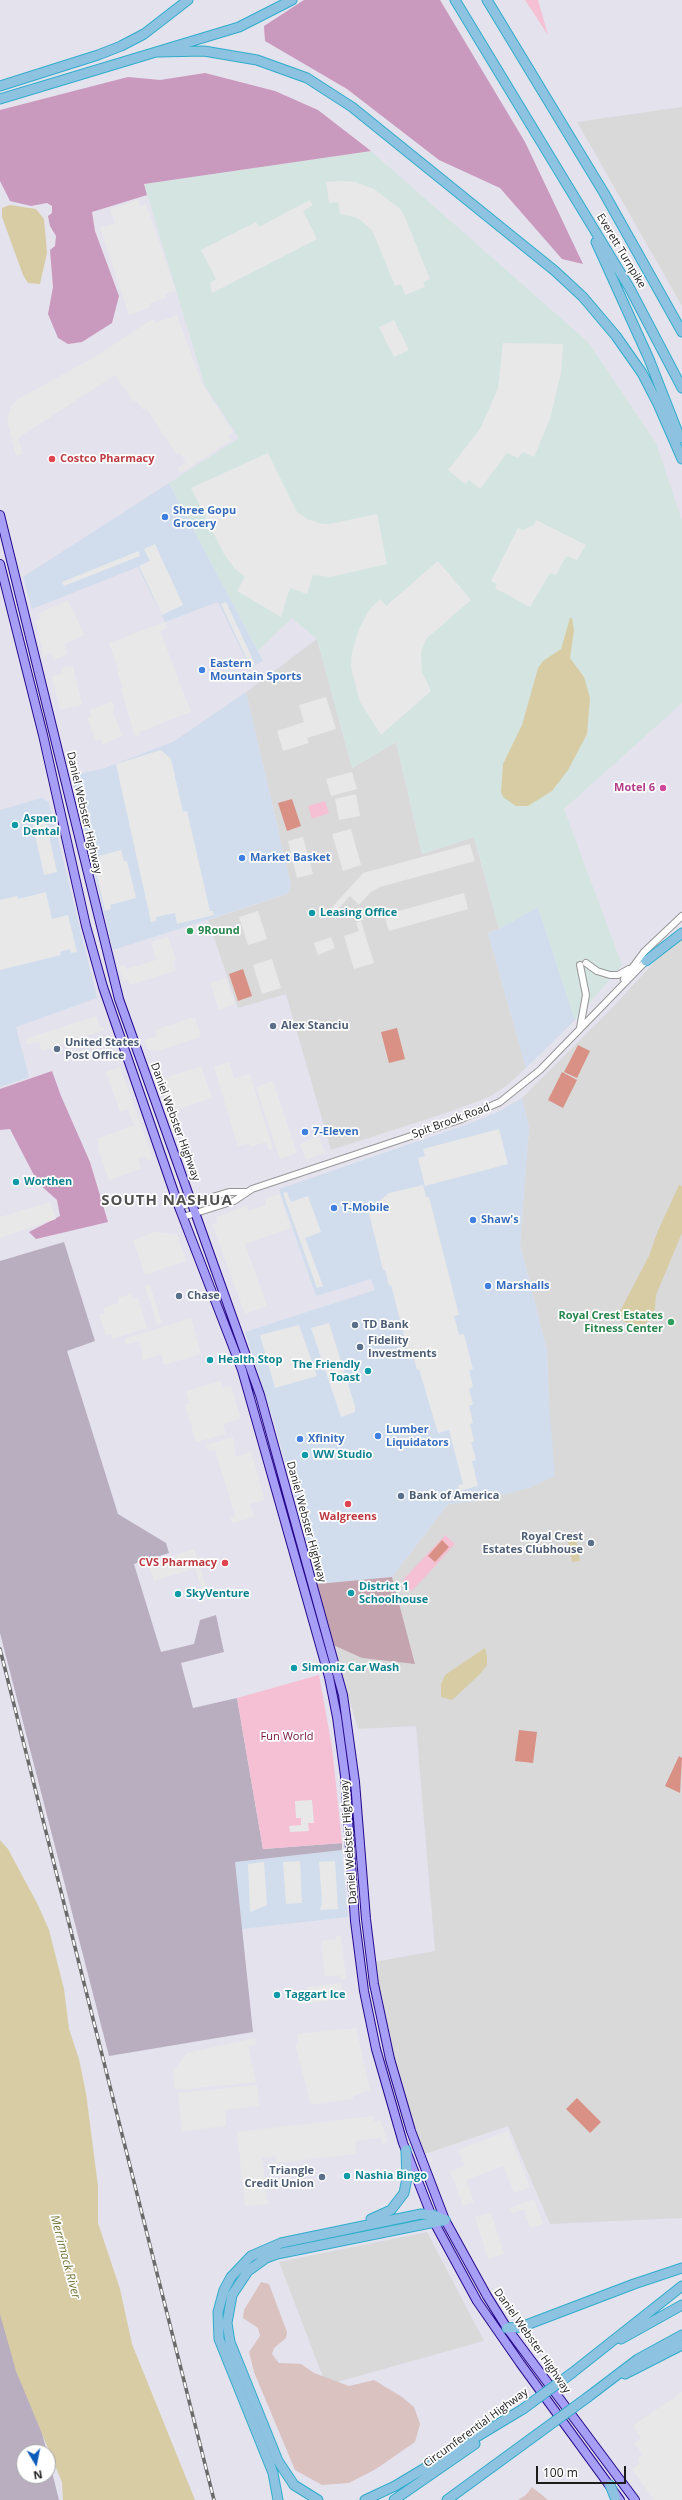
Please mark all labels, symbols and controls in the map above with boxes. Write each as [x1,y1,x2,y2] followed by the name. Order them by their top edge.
[594,211,648,291] street label: Everett Turnpike
[60,452,155,466] place label: Costco Pharmacy
[47,454,57,464] marker: Costco Pharmacy
[173,504,236,530] place label: Shree Gopu Grocery
[160,512,170,522] marker: Shree Gopu Grocery
[210,657,302,683] place label: Eastern Mountain Sports
[197,665,207,675] marker: Eastern Mountain Sports
[64,751,104,875] street label: Daniel Webster Highway
[614,781,655,795] place label: Motel 6
[658,783,668,793] marker: Motel 6
[23,812,60,838] place label: Aspen Dental
[10,820,20,830] marker: Aspen Dental
[250,851,331,865] place label: Market Basket
[237,853,247,863] marker: Market Basket
[320,906,397,920] place label: Leasing Office
[307,908,317,918] marker: Leasing Office
[198,924,240,938] place label: 9Round
[185,926,195,936] marker: 9Round
[281,1019,349,1033] place label: Alex Stanciu
[268,1021,278,1031] marker: Alex Stanciu
[65,1036,139,1062] place label: United States Post Office
[52,1044,62,1054] marker: United States Post Office
[147,1061,203,1183] street label: Daniel Webster Highway
[410,1101,492,1141] street label: Spit Brook Road
[313,1125,359,1139] place label: 7-Eleven
[300,1127,310,1137] marker: 7-Eleven
[24,1175,72,1189] place label: Worthen
[11,1177,21,1187] marker: Worthen
[101,1192,233,1210] district label: SOUTH NASHUA
[342,1201,389,1215] place label: T-Mobile
[329,1203,339,1213] marker: T-Mobile
[481,1213,519,1227] place label: Shaw's
[468,1215,478,1225] marker: Shaw's
[496,1279,550,1293] place label: Marshalls
[483,1281,493,1291] marker: Marshalls
[187,1289,220,1303] place label: Chase
[174,1291,184,1301] marker: Chase
[558,1309,663,1335] place label: Royal Crest Estates Fitness Center
[666,1317,676,1327] marker: Royal Crest Estates Fitness Center
[363,1318,408,1332] place label: TD Bank
[350,1320,360,1330] marker: TD Bank
[368,1334,437,1360] place label: Fidelity Investments
[355,1342,365,1352] marker: Fidelity Investments
[218,1353,282,1367] place label: Health Stop
[205,1355,215,1365] marker: Health Stop
[292,1358,360,1384] place label: The Friendly Toast
[363,1366,373,1376] marker: The Friendly Toast
[386,1423,449,1449] place label: Lumber Liquidators
[373,1431,383,1441] marker: Lumber Liquidators
[308,1432,345,1446] place label: Xfinity
[295,1434,305,1444] marker: Xfinity
[313,1448,372,1462] place label: WW Studio
[300,1450,310,1460] marker: WW Studio
[283,1460,329,1584] street label: Daniel Webster Highway
[409,1489,499,1503] place label: Bank of America
[396,1491,406,1501] marker: Bank of America
[343,1499,353,1509] marker: Walgreens
[319,1510,377,1524] place label: Walgreens
[483,1530,583,1556] place label: Royal Crest Estates Clubhouse
[586,1538,596,1548] marker: Royal Crest Estates Clubhouse
[139,1556,217,1570] place label: CVS Pharmacy
[220,1558,230,1568] marker: CVS Pharmacy
[359,1580,428,1606] place label: District 1 Schoolhouse
[186,1587,250,1601] place label: SkyVenture
[346,1588,356,1598] marker: District 1 Schoolhouse
[173,1589,183,1599] marker: SkyVenture
[302,1661,399,1675] place label: Simoniz Car Wash
[289,1663,299,1673] marker: Simoniz Car Wash
[261,1730,313,1744] park label: Fun World
[338,1779,360,1905] street label: Daniel Webster Highway
[285,1988,346,2002] place label: Taggart Ice
[272,1990,282,2000] marker: Taggart Ice
[245,2164,314,2190] place label: Triangle Credit Union
[355,2169,427,2183] place label: Nashia Bingo
[342,2171,352,2181] marker: Nashia Bingo
[317,2172,327,2182] marker: Triangle Credit Union
[47,2213,83,2301] water label: Merrimack River
[491,2286,573,2396] street label: Daniel Webster Highway
[421,2386,531,2470] street label: Circumferential Highway
[16,2444,56,2484] north arrow
[538,2458,628,2484] scale bar
[543,2464,578,2481] text: 100 m
[32,2467,44,2483] text: N

